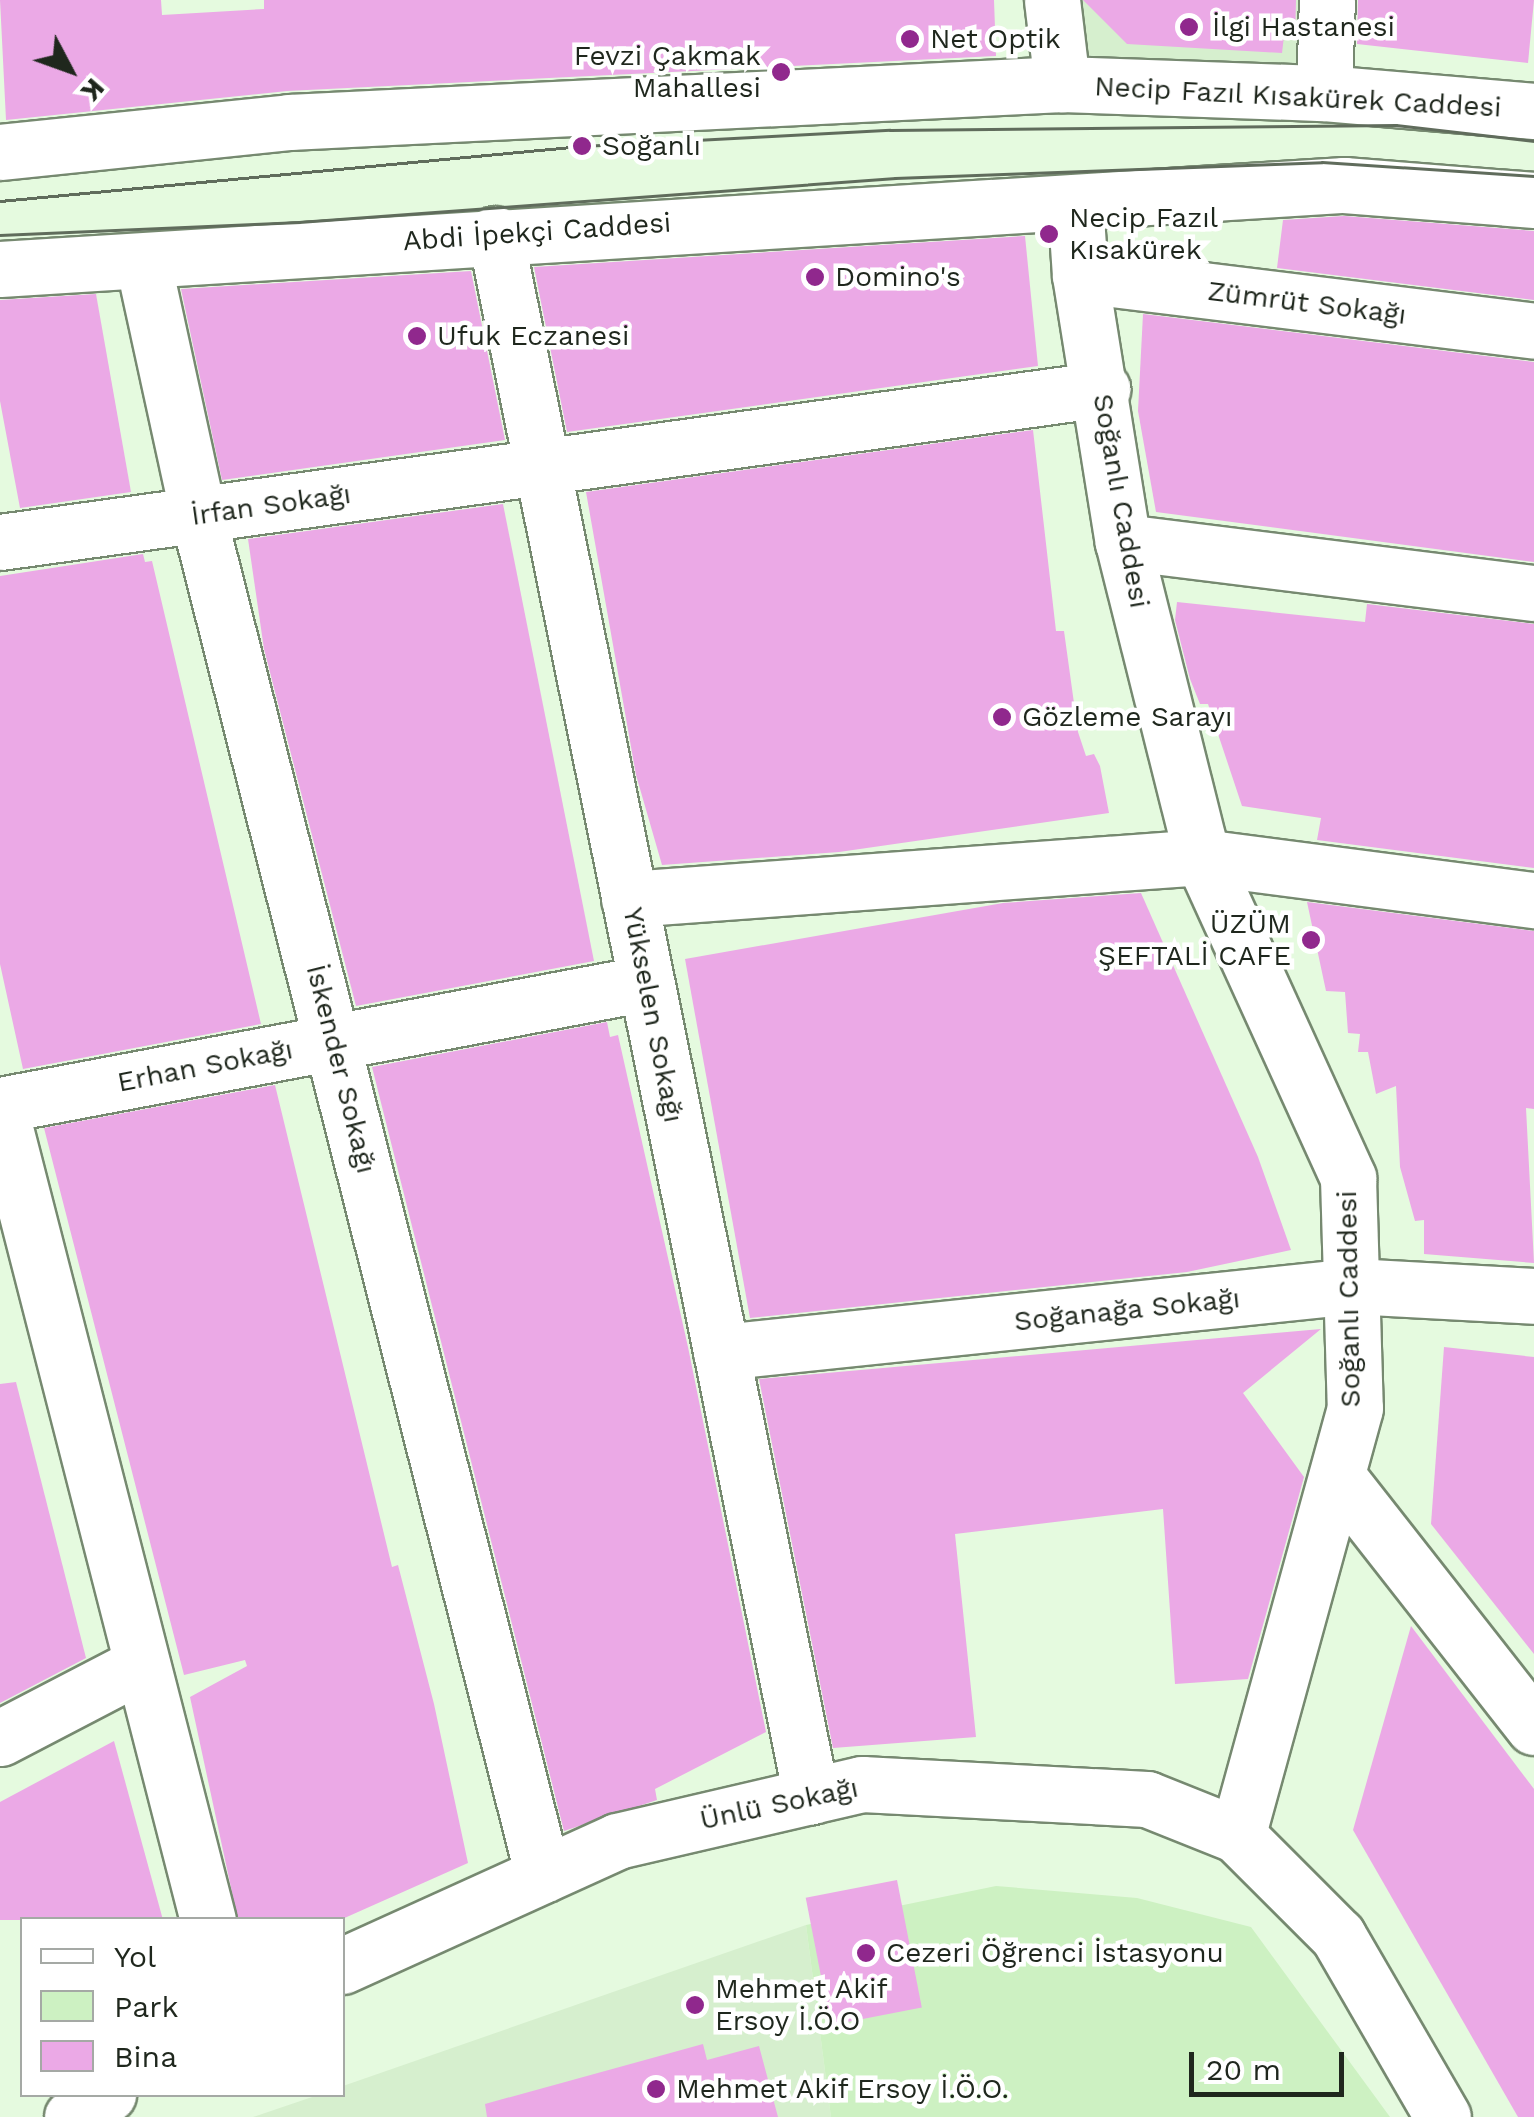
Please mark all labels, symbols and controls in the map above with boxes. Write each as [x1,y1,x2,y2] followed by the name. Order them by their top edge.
[1212,10,1395,44] place label: İlgi Hastanesi
[1176,14,1202,40] marker: İlgi Hastanesi
[20,20,120,120] north arrow
[930,22,1061,56] place label: Net Optik
[899,28,921,50] marker: Net Optik
[574,39,761,105] place label: Fevzi Çakmak Mahallesi
[770,61,792,83] marker: Fevzi Çakmak Mahallesi
[1093,70,1503,124] street label: Necip Fazıl Kısakürek Caddesi
[74,72,112,108] text: K
[602,129,701,163] place label: Soğanlı
[571,135,593,157] marker: Soğanlı
[1069,201,1218,267] place label: Necip Fazıl Kısakürek
[402,206,672,258] street label: Abdi İpekçi Caddesi
[1038,223,1060,245] marker: Necip Fazıl Kısakürek
[835,260,961,294] place label: Domino's
[804,266,826,288] marker: Domino's
[1206,274,1408,332] street label: Zümrüt Sokağı
[437,319,630,353] place label: Ufuk Eczanesi
[406,325,428,347] marker: Ufuk Eczanesi
[1086,391,1156,611] street label: Soğanlı Caddesi
[189,477,353,533] street label: İrfan Sokağı
[1022,700,1232,734] place label: Gözleme Sarayı
[991,706,1013,728] marker: Gözleme Sarayı
[616,905,690,1125] street label: Yükselen Sokağı
[1098,907,1291,973] place label: ÜZÜM ŞEFTALİ CAFE
[1300,929,1322,951] marker: ÜZÜM ŞEFTALİ CAFE
[299,961,383,1177] street label: İskender Sokağı
[114,1033,296,1099] street label: Erhan Sokağı
[1330,1190,1368,1408] street label: Soğanlı Caddesi
[1012,1281,1242,1339] street label: Soğanağa Sokağı
[697,1771,861,1837] street label: Ünlü Sokağı
[20,1917,345,2097] legend
[886,1936,1224,1970] place label: Cezeri Öğrenci İstasyonu
[114,1939,156,1974] text: Yol
[855,1942,877,1964] marker: Cezeri Öğrenci İstasyonu
[715,1972,889,2038] place label: Mehmet Akif Ersoy İ.Ö.O
[114,1989,179,2024] text: Park
[684,1994,706,2016] marker: Mehmet Akif Ersoy İ.Ö.O
[1194,2032,1349,2094] scale bar
[114,2039,177,2074] text: Bina
[1206,2052,1281,2087] text: 20 m
[676,2072,1012,2106] place label: Mehmet Akif Ersoy İ.Ö.O.
[645,2078,667,2100] marker: Mehmet Akif Ersoy İ.Ö.O.

